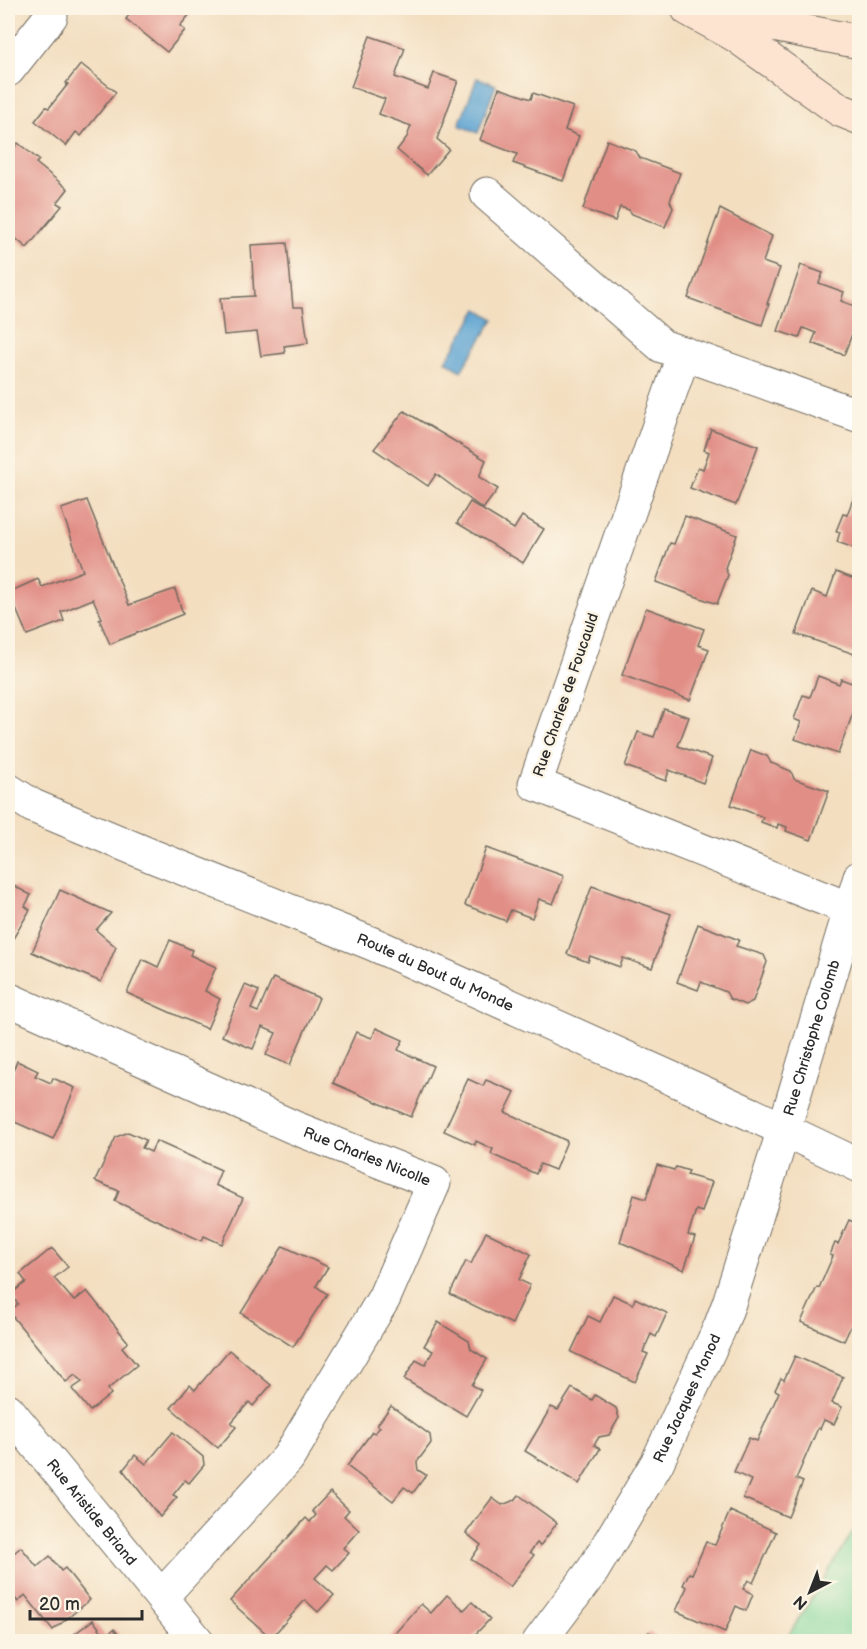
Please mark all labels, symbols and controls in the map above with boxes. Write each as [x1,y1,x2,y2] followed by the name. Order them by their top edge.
[529,611,603,779] street label: Rue Charles de Foucauld
[354,929,517,1016] street label: Route du Bout du Monde
[779,957,844,1118] street label: Rue Christophe Colomb
[301,1123,433,1190] street label: Rue Charles Nicolle
[649,1331,725,1466] street label: Rue Jacques Monod
[42,1455,141,1569] street label: Rue Aristide Briand
[780,1562,840,1622] north arrow
[30,1583,142,1621] scale bar
[790,1591,812,1613] text: N
[39,1594,80,1615] text: 20 m

